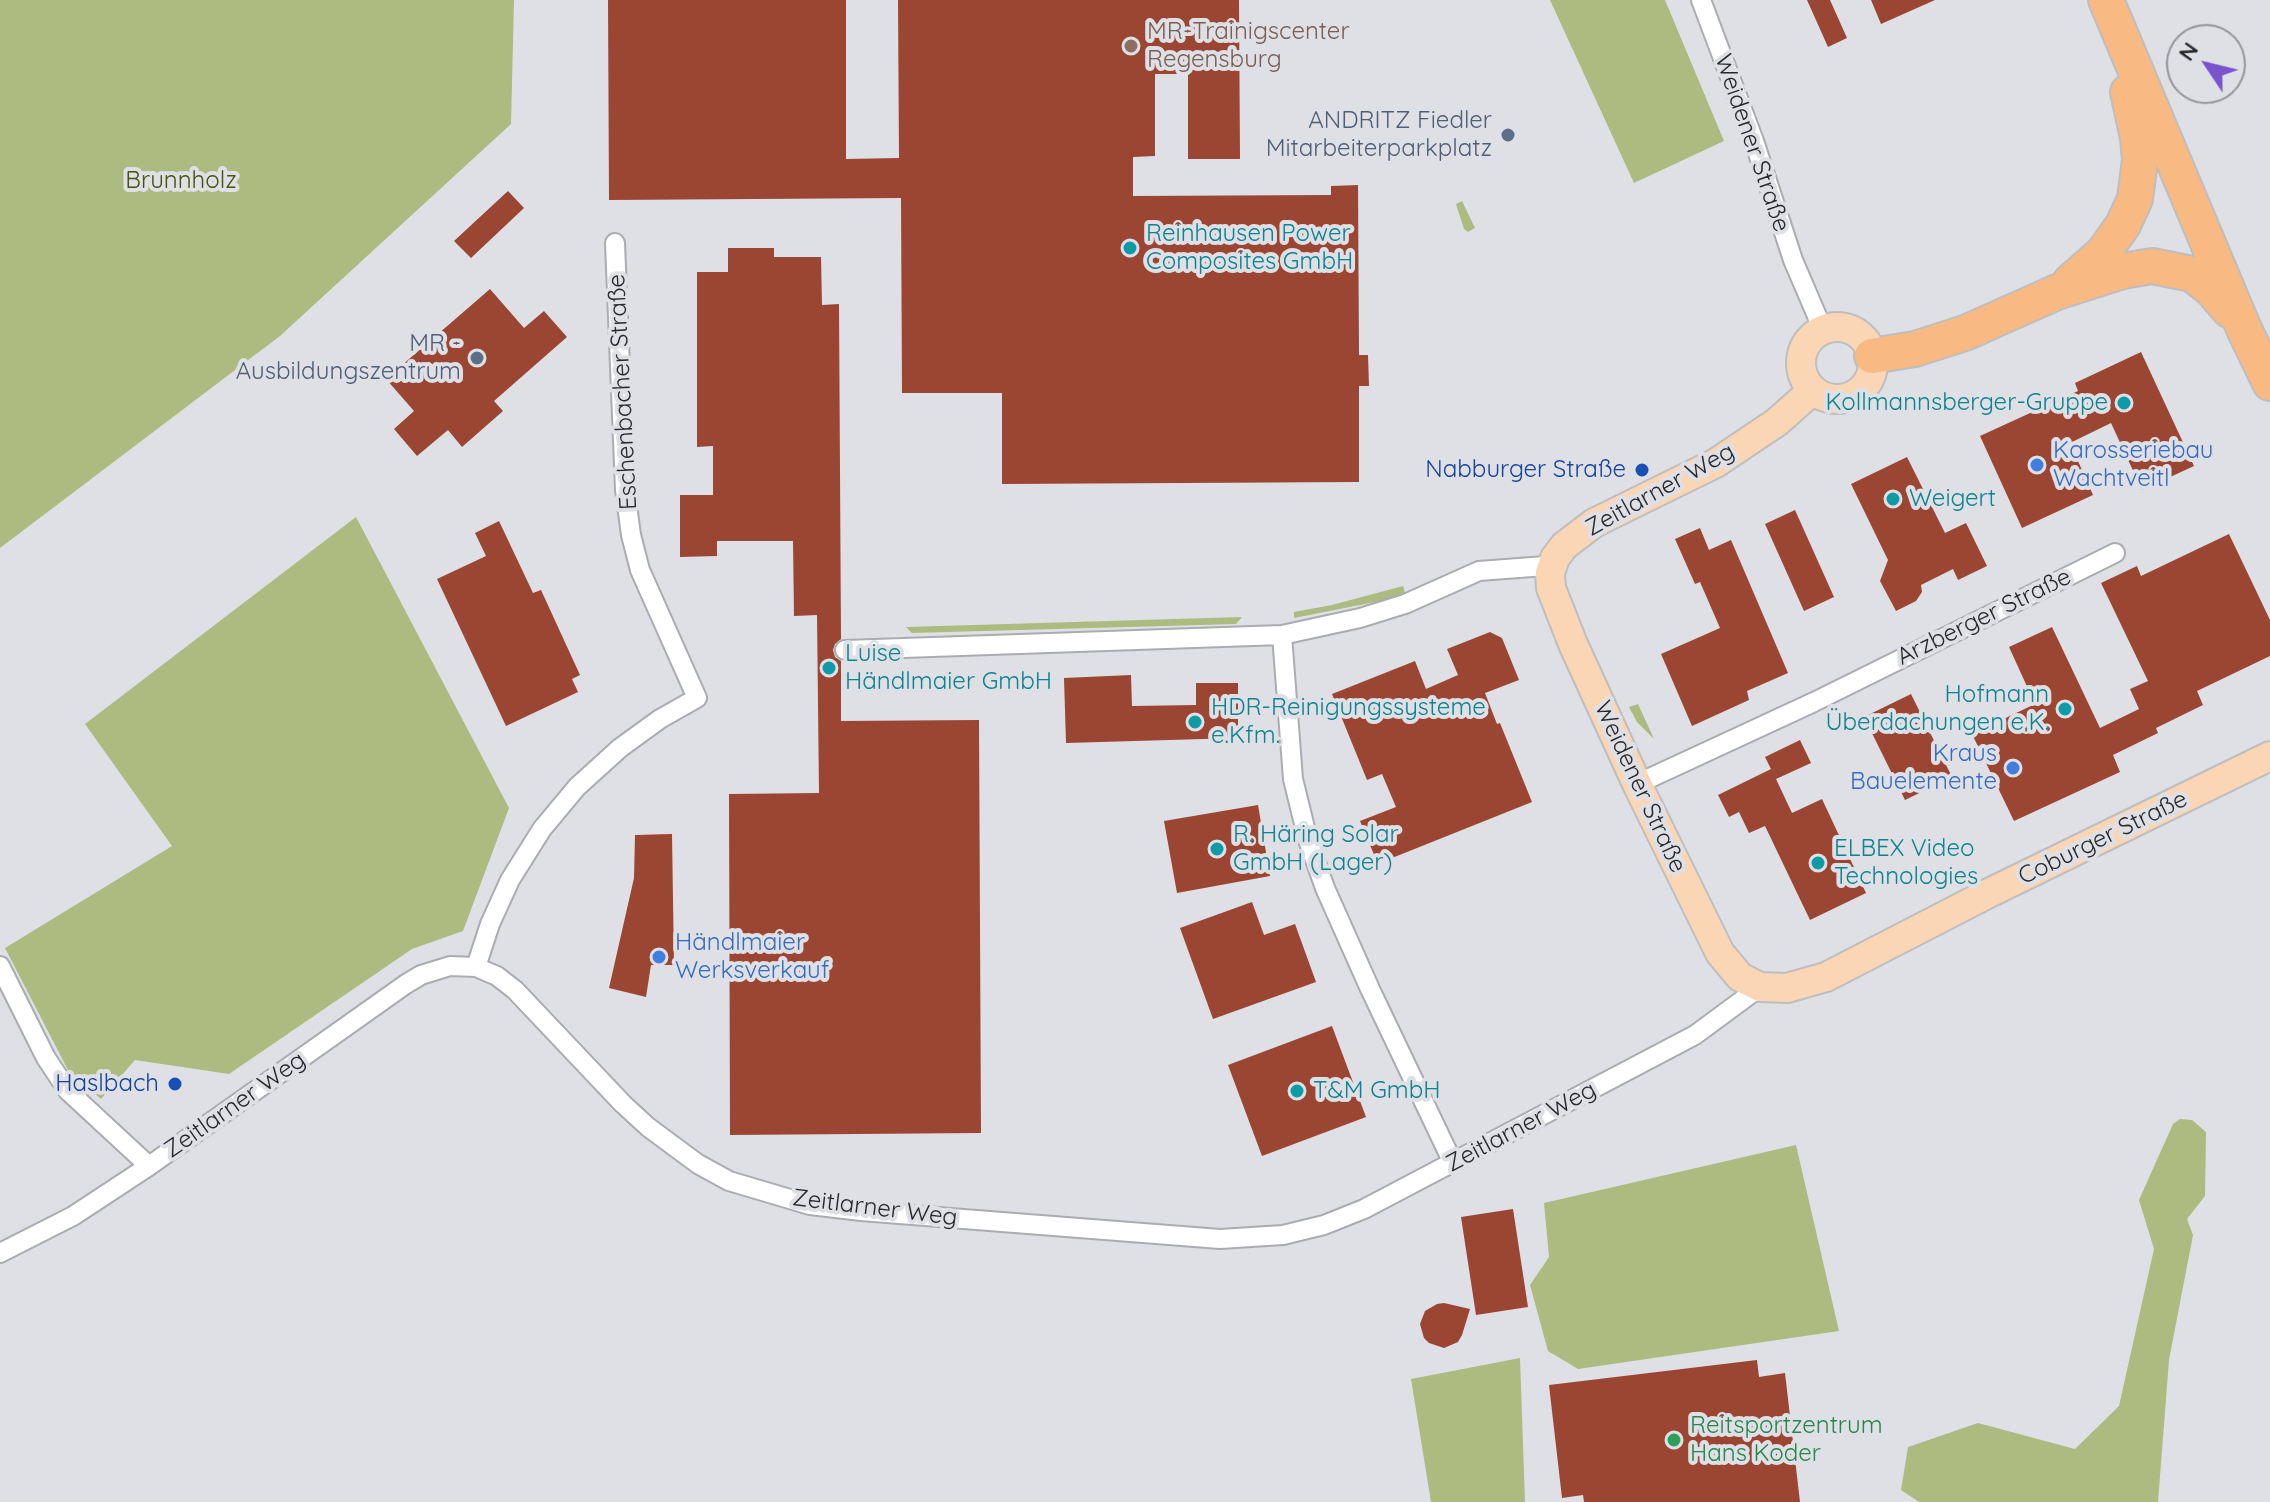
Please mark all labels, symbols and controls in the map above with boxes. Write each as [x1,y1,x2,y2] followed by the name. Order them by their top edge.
[1147,18,1350,74] place label: MR-Trainigscenter Regensburg
[2166,24,2246,104] north arrow
[1122,37,1140,55] marker: MR-Trainigscenter Regensburg
[2172,37,2204,66] text: N
[1708,50,1796,236] street label: Weidener Straße
[1266,107,1492,163] place label: ANDRITZ Fiedler Mitarbeiterparkplatz
[1499,126,1517,144] marker: ANDRITZ Fiedler Mitarbeiterparkplatz
[125,167,237,195] park label: Brunnholz
[1146,220,1353,276] place label: Reinhausen Power Composites GmbH
[1121,239,1139,257] marker: Reinhausen Power Composites GmbH
[602,273,644,511] street label: Eschenbacher Straße
[236,330,461,386] place label: MR - Ausbildungszentrum
[468,349,486,367] marker: MR - Ausbildungszentrum
[1825,389,2108,417] place label: Kollmannsberger-Gruppe
[2115,394,2133,412] marker: Kollmannsberger-Gruppe
[1580,437,1740,543] street label: Zeitlarner Weg
[2053,437,2213,493] place label: Karosseriebau Wachtveitl
[1425,456,1626,484] place label: Nabburger Straße
[2028,456,2046,474] marker: Karosseriebau Wachtveitl
[1633,461,1651,479] marker: Nabburger Straße
[1909,485,1996,513] place label: Weigert
[1884,490,1902,508] marker: Weigert
[1892,562,2076,672] street label: Arzberger Straße
[845,640,1052,696] place label: Luise Händlmaier GmbH
[820,659,838,677] marker: Luise Händlmaier GmbH
[1825,681,2049,737] place label: Hofmann Überdachungen e.K.
[1211,694,1486,750] place label: HDR-Reinigungssysteme e.Kfm.
[1588,697,1692,877] street label: Weidener Straße
[2056,700,2074,718] marker: Hofmann Überdachungen e.K.
[1186,713,1204,731] marker: HDR-Reinigungssysteme e.Kfm.
[1850,740,1997,796] place label: Kraus Bauelemente
[2004,759,2022,777] marker: Kraus Bauelemente
[2014,785,2192,891] street label: Coburger Straße
[1233,821,1399,877] place label: R. Häring Solar GmbH (Lager)
[1834,835,1978,891] place label: ELBEX Video Technologies
[1208,840,1226,858] marker: R. Häring Solar GmbH (Lager)
[1809,854,1827,872] marker: ELBEX Video Technologies
[675,929,829,985] place label: Händlmaier Werksverkauf
[650,948,668,966] marker: Händlmaier Werksverkauf
[159,1046,311,1164] street label: Zeitlarner Weg
[55,1070,159,1098] place label: Haslbach
[166,1075,184,1093] marker: Haslbach
[1441,1075,1601,1179] street label: Zeitlarner Weg
[1313,1077,1441,1105] place label: T&M GmbH
[1288,1082,1306,1100] marker: T&M GmbH
[791,1184,959,1232] street label: Zeitlarner Weg
[1690,1412,1883,1468] place label: Reitsportzentrum Hans Koder
[1665,1431,1683,1449] marker: Reitsportzentrum Hans Koder

